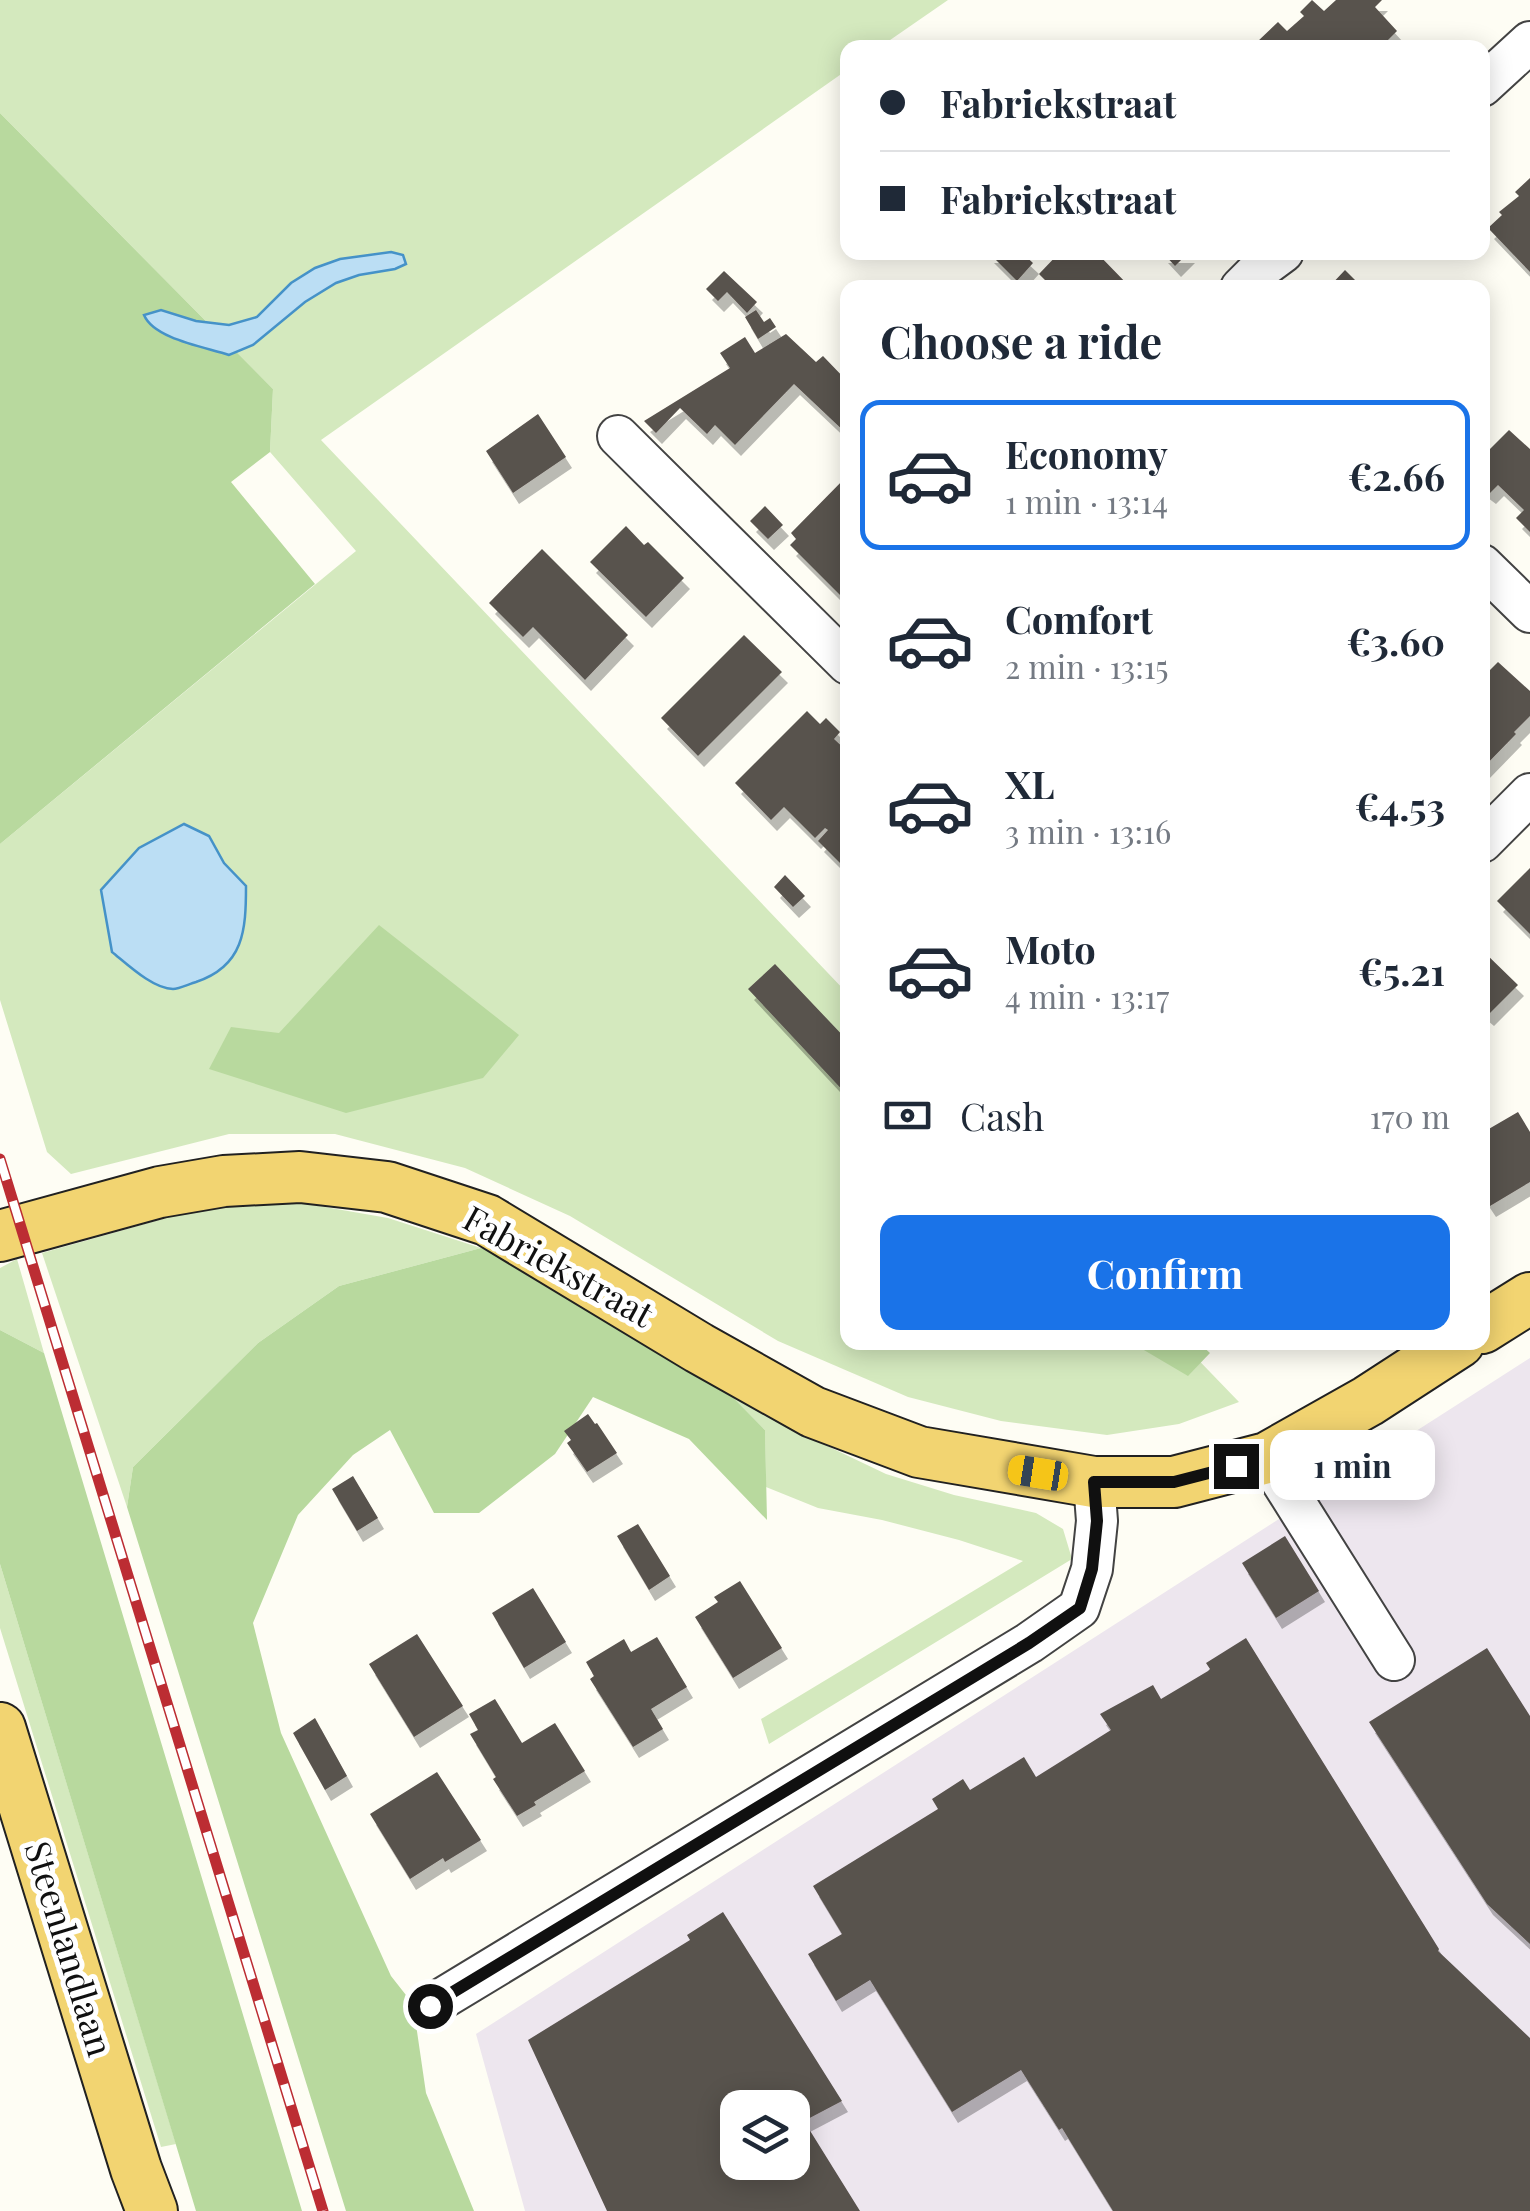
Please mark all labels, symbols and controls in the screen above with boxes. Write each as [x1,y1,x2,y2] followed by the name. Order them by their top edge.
[940,77,1176,128] text: Fabriekstraat
[940,173,1176,224] text: Fabriekstraat
[880,310,1162,370] text: Choose a ride
[1005,428,1168,479] text: Economy
[885,430,975,520] icon: car
[1348,450,1445,501] text: €2.66
[1005,479,1168,522] text: 1 min · 13:14
[1005,593,1153,644] text: Comfort
[885,595,975,685] icon: car
[1347,615,1445,666] text: €3.60
[1005,644,1169,687] text: 2 min · 13:15
[1005,758,1054,809] text: XL
[885,760,975,850] icon: car
[1355,780,1445,831] text: €4.53
[1005,809,1171,852] text: 3 min · 13:16
[1005,923,1096,974] text: Moto
[885,925,975,1015] icon: car
[1359,945,1445,996] text: €5.21
[1005,974,1169,1017] text: 4 min · 13:17
[880,1088,935,1143] icon: cash
[960,1090,1044,1141] text: Cash
[1370,1094,1450,1137] text: 170 m
[456,1193,663,1337] street label: Fabriekstraat
[880,1215,1450,1330] button: Confirm
[1271,1431,1436,1501] callout: 1 min
[1313,1443,1392,1486] text: 1 min
[1214,1444,1259,1489] route end
[1006,1453,1070,1493] car
[15,1835,125,2061] street label: Steenlandlaan
[408,1984,453,2029] route start
[720,2090,810,2180] map controls
[720,2090,810,2180] button: layers

